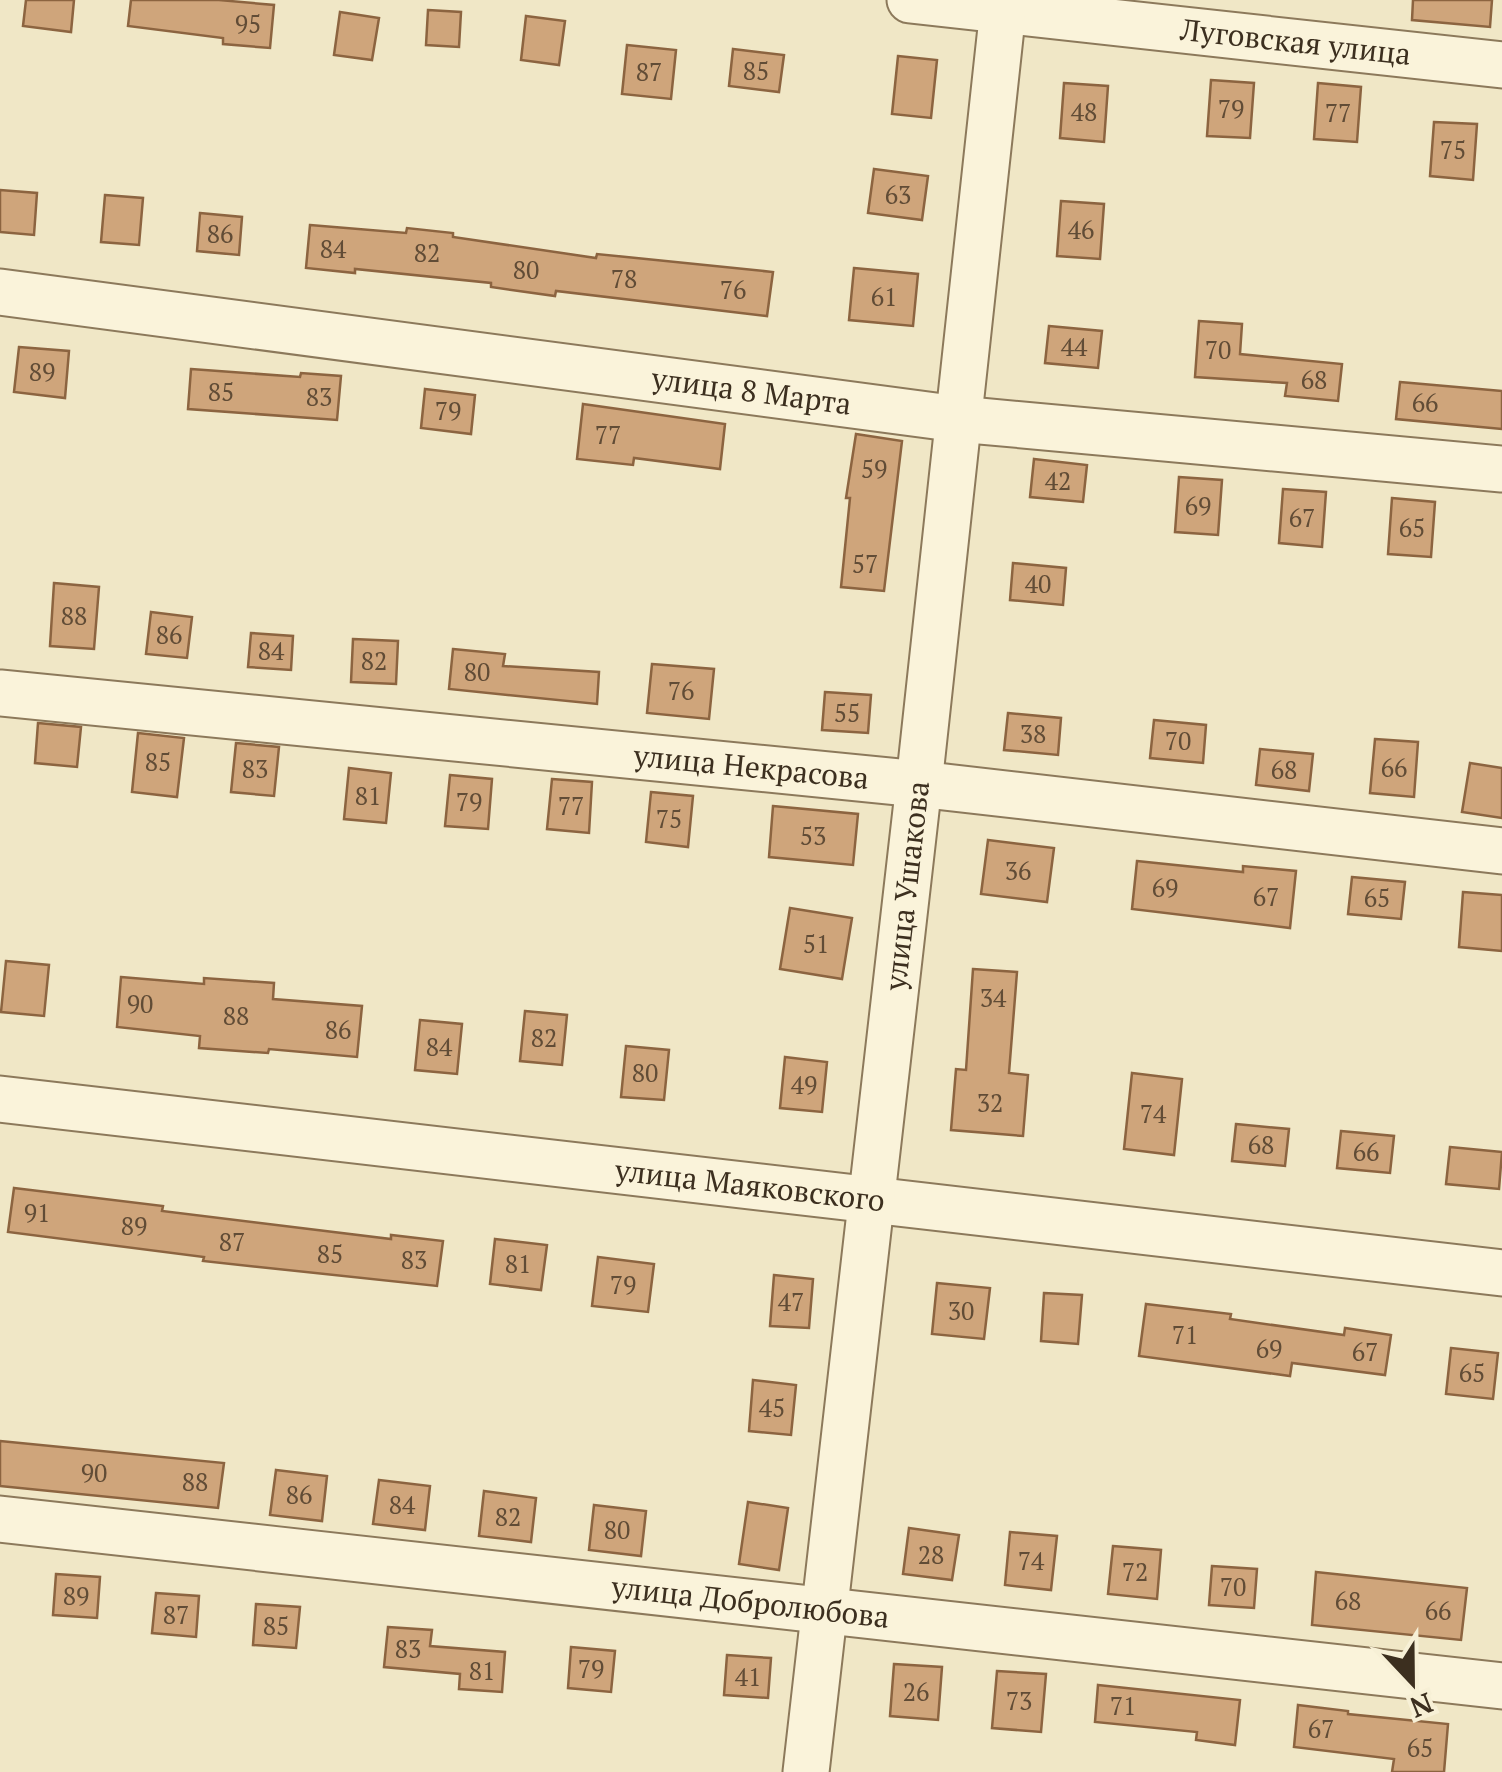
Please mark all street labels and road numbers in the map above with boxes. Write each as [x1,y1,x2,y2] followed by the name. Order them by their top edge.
[1178,9,1413,74] street label: Луговская улица
[648,357,854,424] street label: улица 8 Марта
[631,735,871,798] street label: улица Некрасова
[874,779,938,994] street label: улица Ушакова
[612,1149,887,1220] street label: улица Маяковского
[608,1566,892,1637] street label: улица Добролюбова

